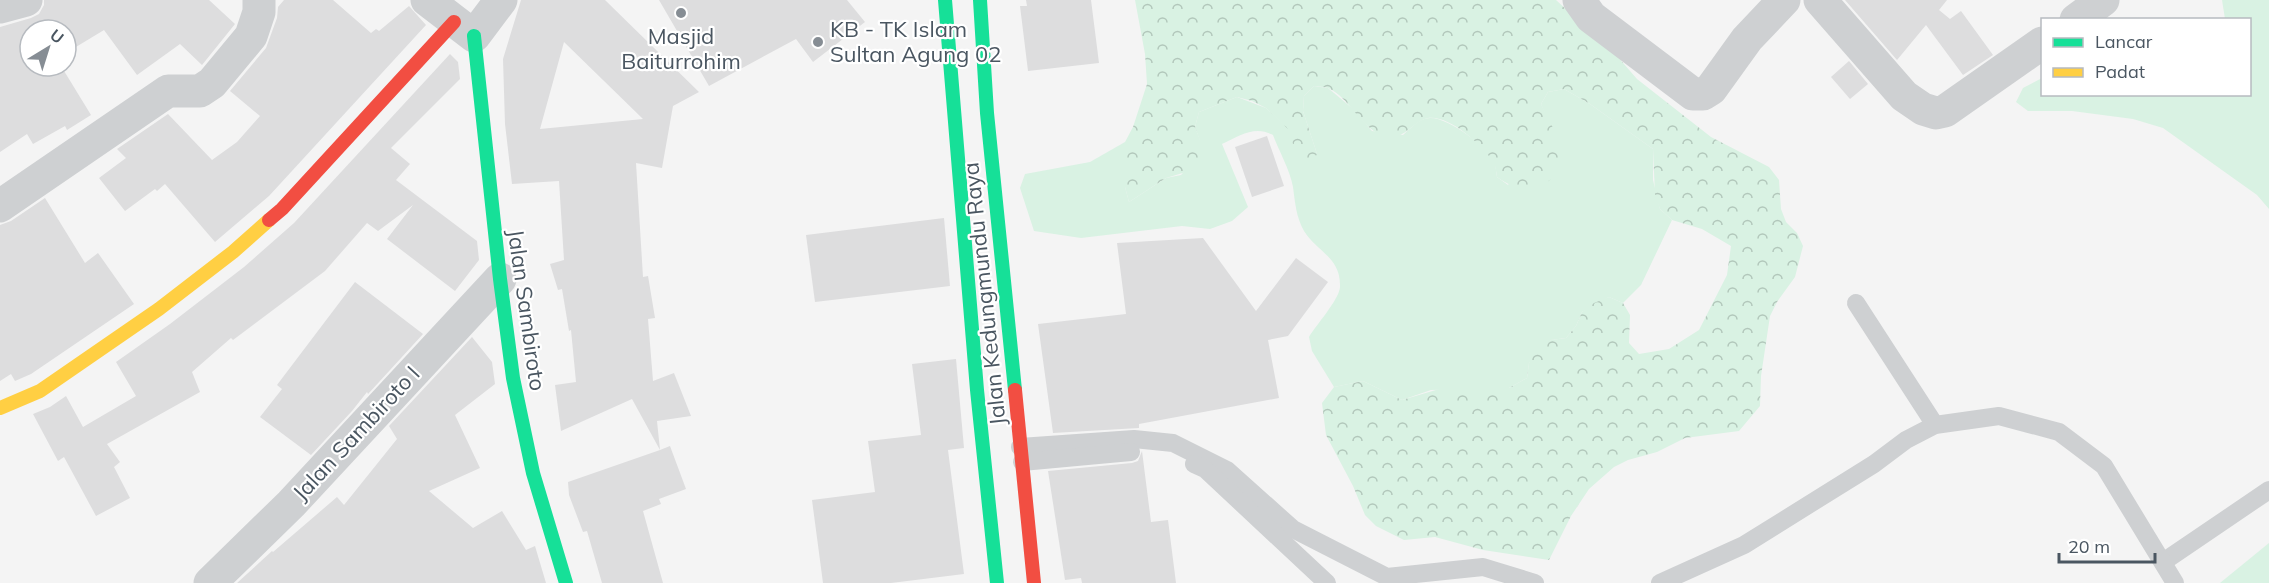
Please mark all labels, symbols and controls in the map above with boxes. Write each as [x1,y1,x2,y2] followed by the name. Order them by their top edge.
[674,6,688,20] marker: Masjid Baiturrohim
[830,15,1002,68] place label: KB - TK Islam Sultan Agung 02
[18,18,78,78] north arrow
[2041,18,2251,96] legend
[621,22,741,75] place label: Masjid Baiturrohim
[46,25,68,48] text: U
[2095,30,2153,53] text: Lancar
[811,35,825,49] marker: KB - TK Islam Sultan Agung 02
[2095,60,2145,83] text: Padat
[956,161,1012,427] street label: Jalan Kedungmundu Raya
[502,228,552,392] street label: Jalan Sambiroto
[286,360,426,506] street label: Jalan Sambiroto I
[2059,526,2155,564] scale bar
[2068,535,2110,558] text: 20 m

